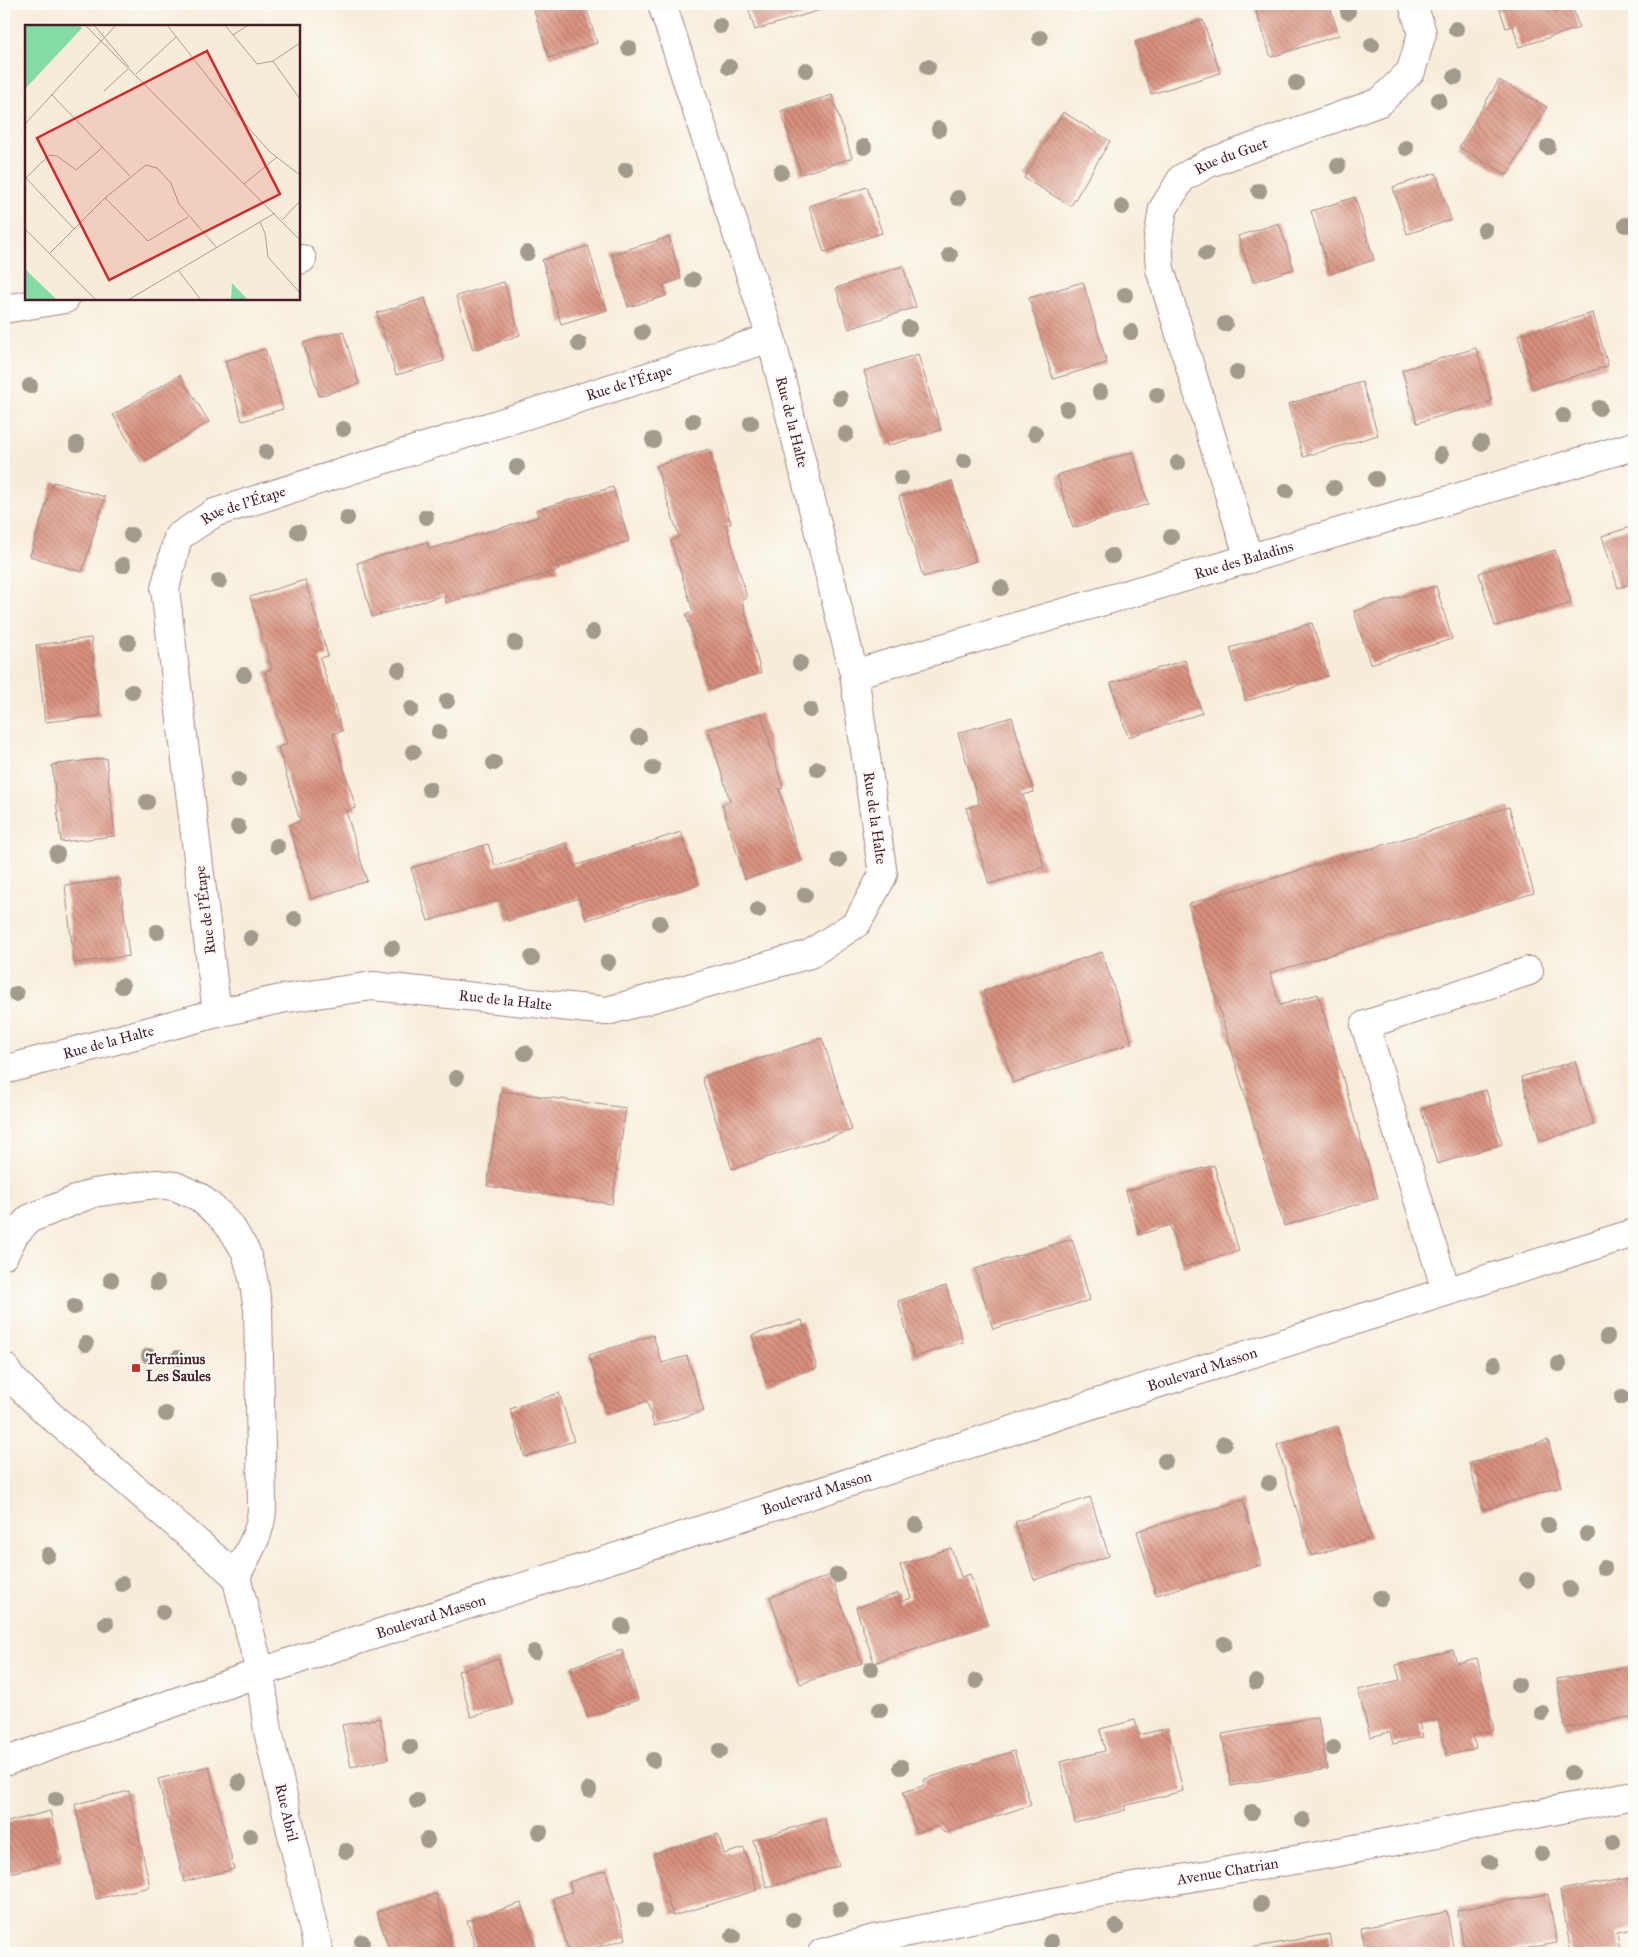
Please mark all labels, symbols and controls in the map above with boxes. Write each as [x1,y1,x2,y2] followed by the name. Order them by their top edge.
[25,25,300,300] inset map
[1191,134,1271,178] street label: Rue du Guet
[584,361,674,405] street label: Rue de l'Étape
[772,375,812,469] street label: Rue de la Halte
[197,482,288,529] street label: Rue de l'Étape
[1192,537,1295,583] street label: Rue des Baladins
[860,770,890,866] street label: Rue de la Halte
[190,865,219,955] street label: Rue de l'Étape
[458,986,553,1014] street label: Rue de la Halte
[61,1021,156,1063] street label: Rue de la Halte
[1145,1343,1259,1395] street label: Boulevard Masson
[145,1350,211,1385] place label: Terminus Les Saules
[130,1362,142,1374] marker: Terminus Les Saules
[759,1467,874,1519] street label: Boulevard Masson
[374,1591,488,1643] street label: Boulevard Masson
[271,1782,302,1844] street label: Rue Abril
[1175,1854,1280,1889] street label: Avenue Chatrian

